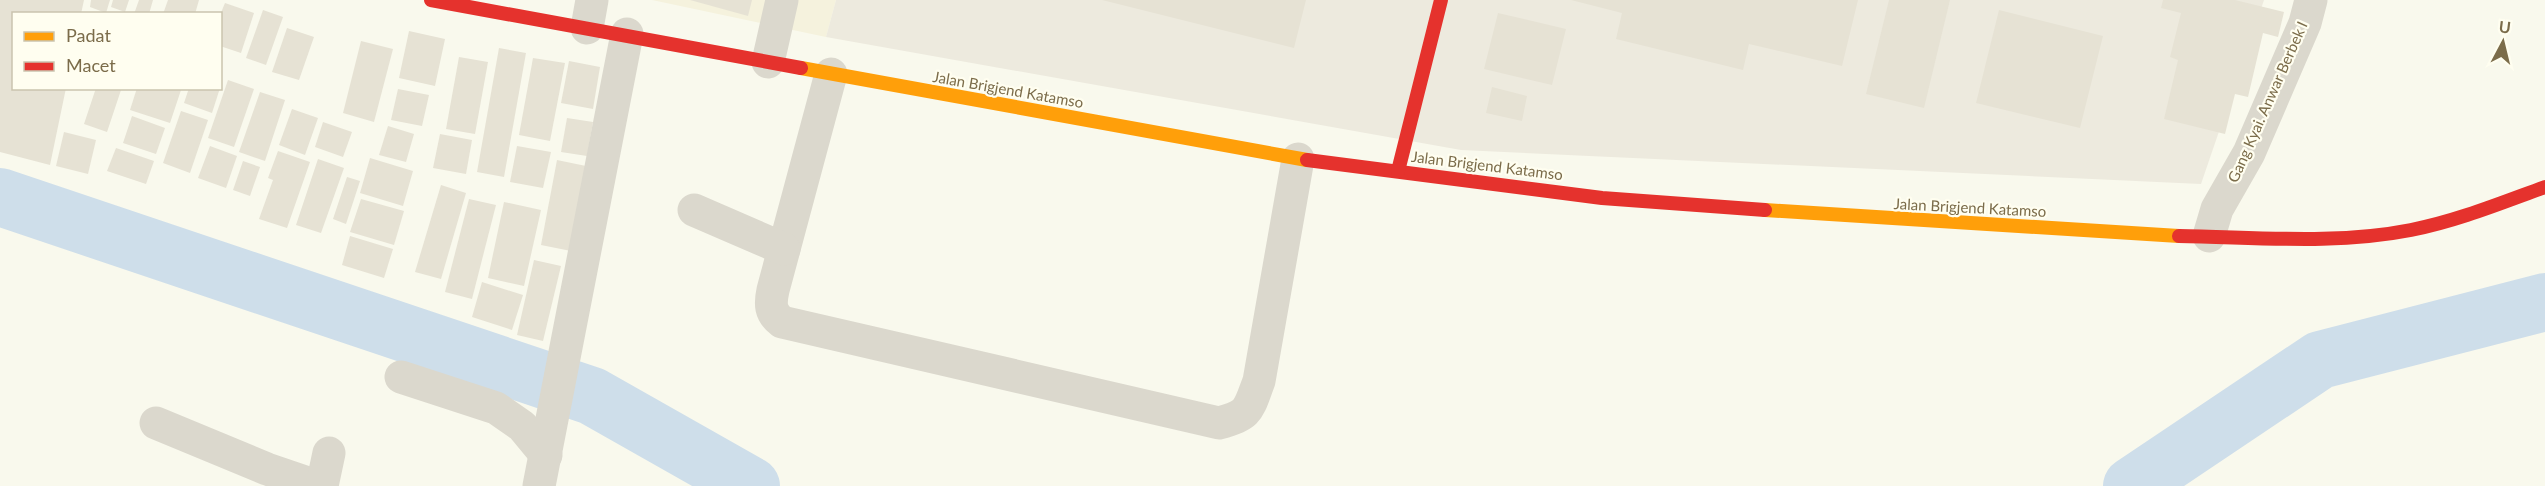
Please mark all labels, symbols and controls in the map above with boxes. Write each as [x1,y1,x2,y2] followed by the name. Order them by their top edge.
[12,12,222,90] legend
[2473,12,2533,72] north arrow
[2498,16,2512,37] text: U
[2223,18,2311,185] street label: Gang Kyai. Anwar Berbek I
[66,24,111,46] text: Padat
[66,54,116,76] text: Macet
[931,67,1085,111] street label: Jalan Brigjend Katamso
[1410,147,1564,183] street label: Jalan Brigjend Katamso
[1893,194,2047,220] street label: Jalan Brigjend Katamso

